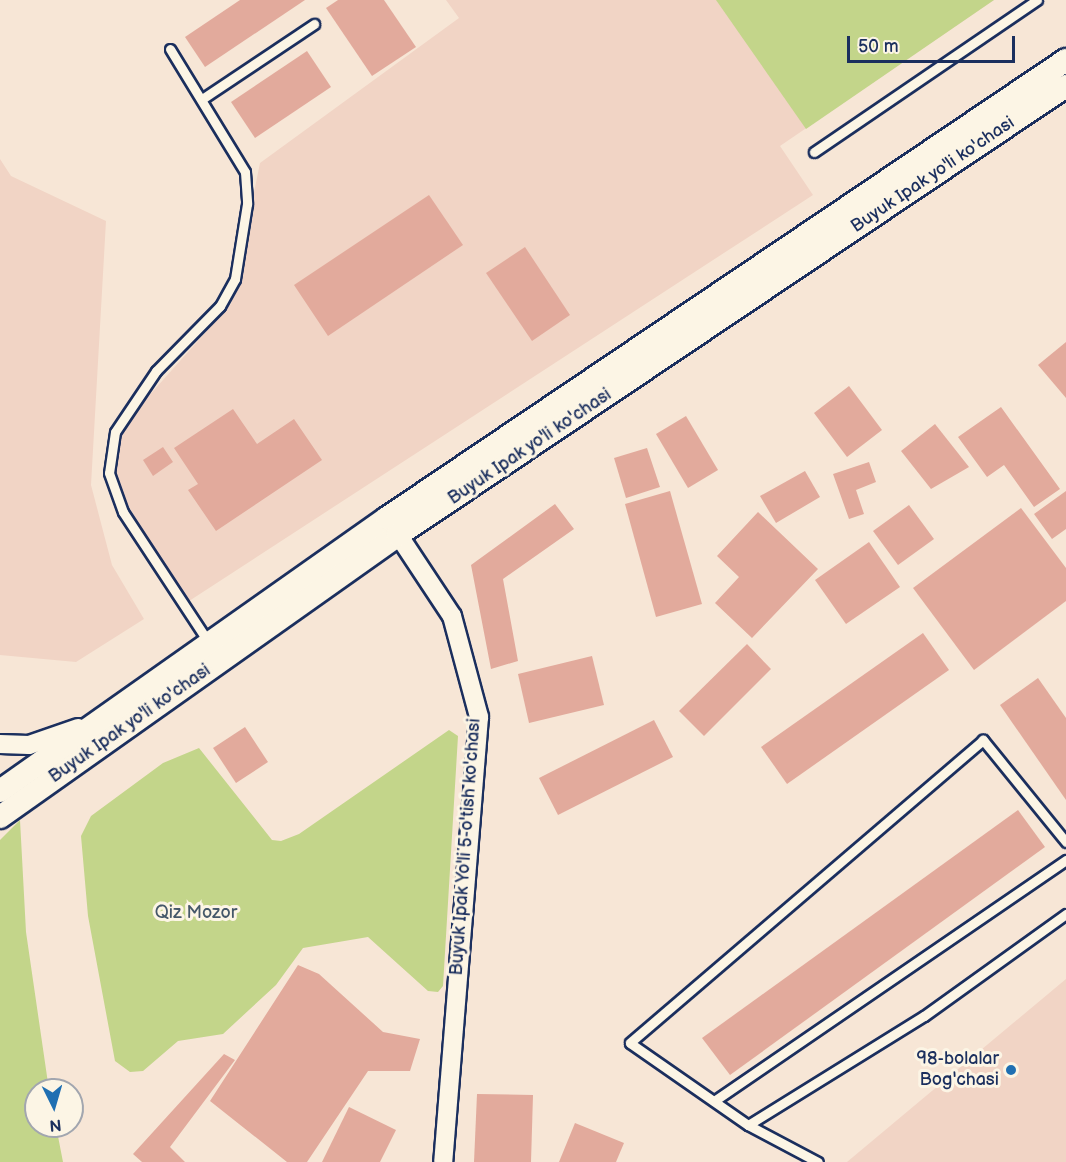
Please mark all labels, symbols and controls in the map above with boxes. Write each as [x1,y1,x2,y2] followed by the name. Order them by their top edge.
[850,24,1018,62] scale bar
[858,36,899,57] text: 50 m
[847,112,1019,238] street label: Buyuk Ipak yo'li ko'chasi
[444,384,616,510] street label: Buyuk Ipak yo'li ko'chasi
[45,660,215,788] street label: Buyuk Ipak yo'li ko'chasi
[446,717,486,977] street label: Buyuk Ipak Yo'li 5-o'tish ko'chasi
[155,902,237,924] park label: Qiz Mozor
[917,1049,999,1092] place label: 98-bolalar Bog'chasi
[1004,1063,1018,1077] marker: 98-bolalar Bog'chasi
[24,1078,84,1138] north arrow
[49,1114,62,1134] text: N

